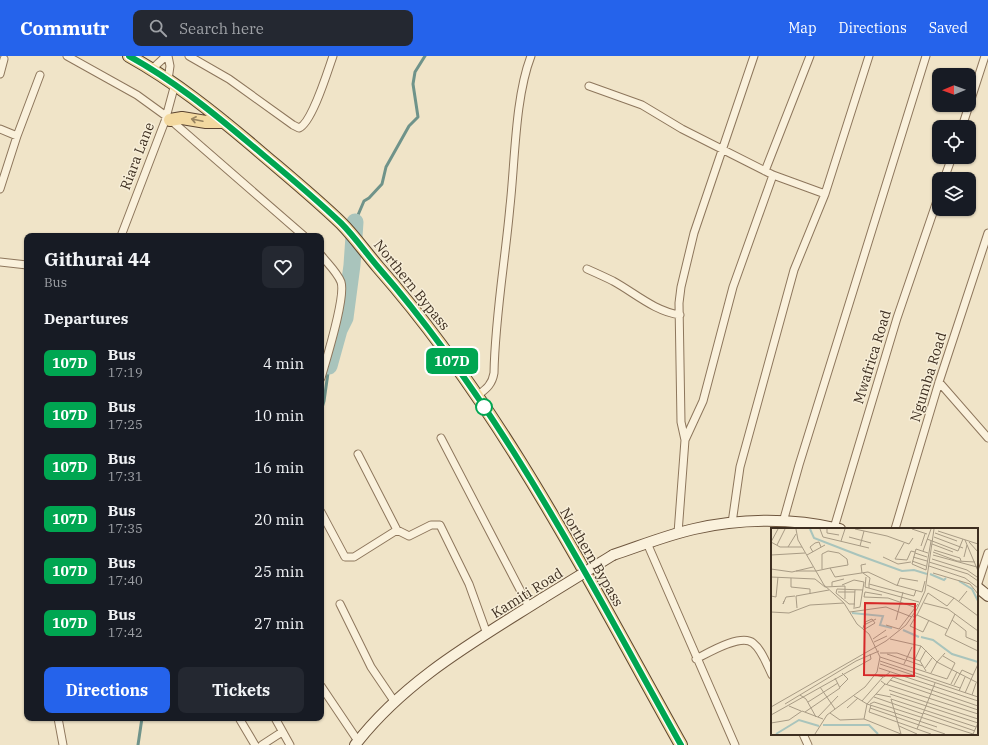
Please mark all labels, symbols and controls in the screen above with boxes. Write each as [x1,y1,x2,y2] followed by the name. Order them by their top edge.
[133,10,413,46] search box
[20,16,109,40] text: Commutr
[147,17,169,39] icon: search
[179,19,264,38] text: Search here
[788,19,817,37] text: Map
[839,19,907,37] text: Directions
[929,19,968,37] text: Saved
[932,68,976,112] north arrow
[932,68,976,216] map controls
[191,116,204,124] one-way arrow
[116,120,158,192] street label: Riara Lane
[932,120,976,164] button: locate
[932,172,976,216] button: layers
[370,236,454,334] street label: Northern Bypass
[262,246,304,288] button: heart
[44,247,151,271] text: Githurai 44
[44,274,67,291] text: Bus
[849,307,895,406] street label: Mwafrica Road
[44,309,128,328] text: Departures
[906,329,950,424] street label: Ngumba Road
[108,345,136,364] text: Bus
[424,348,480,374] line badge: 107D
[434,352,470,370] text: 107D
[52,354,88,372] text: 107D
[263,354,304,373] text: 4 min
[108,364,143,381] text: 17:19
[108,397,136,416] text: Bus
[475,398,493,416] unlabelled marker
[52,406,88,424] text: 107D
[254,406,304,425] text: 10 min
[108,416,143,433] text: 17:25
[108,449,136,468] text: Bus
[52,458,88,476] text: 107D
[254,458,304,477] text: 16 min
[108,468,143,485] text: 17:31
[108,501,136,520] text: Bus
[556,504,628,610] street label: Northern Bypass
[52,510,88,528] text: 107D
[254,510,304,529] text: 20 min
[108,520,143,537] text: 17:35
[771,528,978,735] inset map
[108,553,136,572] text: Bus
[52,562,88,580] text: 107D
[254,562,304,581] text: 25 min
[488,564,567,622] street label: Kamiti Road
[108,572,143,589] text: 17:40
[108,605,136,624] text: Bus
[52,614,88,632] text: 107D
[254,614,304,633] text: 27 min
[108,624,143,641] text: 17:42
[44,667,170,713] button: Directions
[178,667,304,713] button: Tickets

